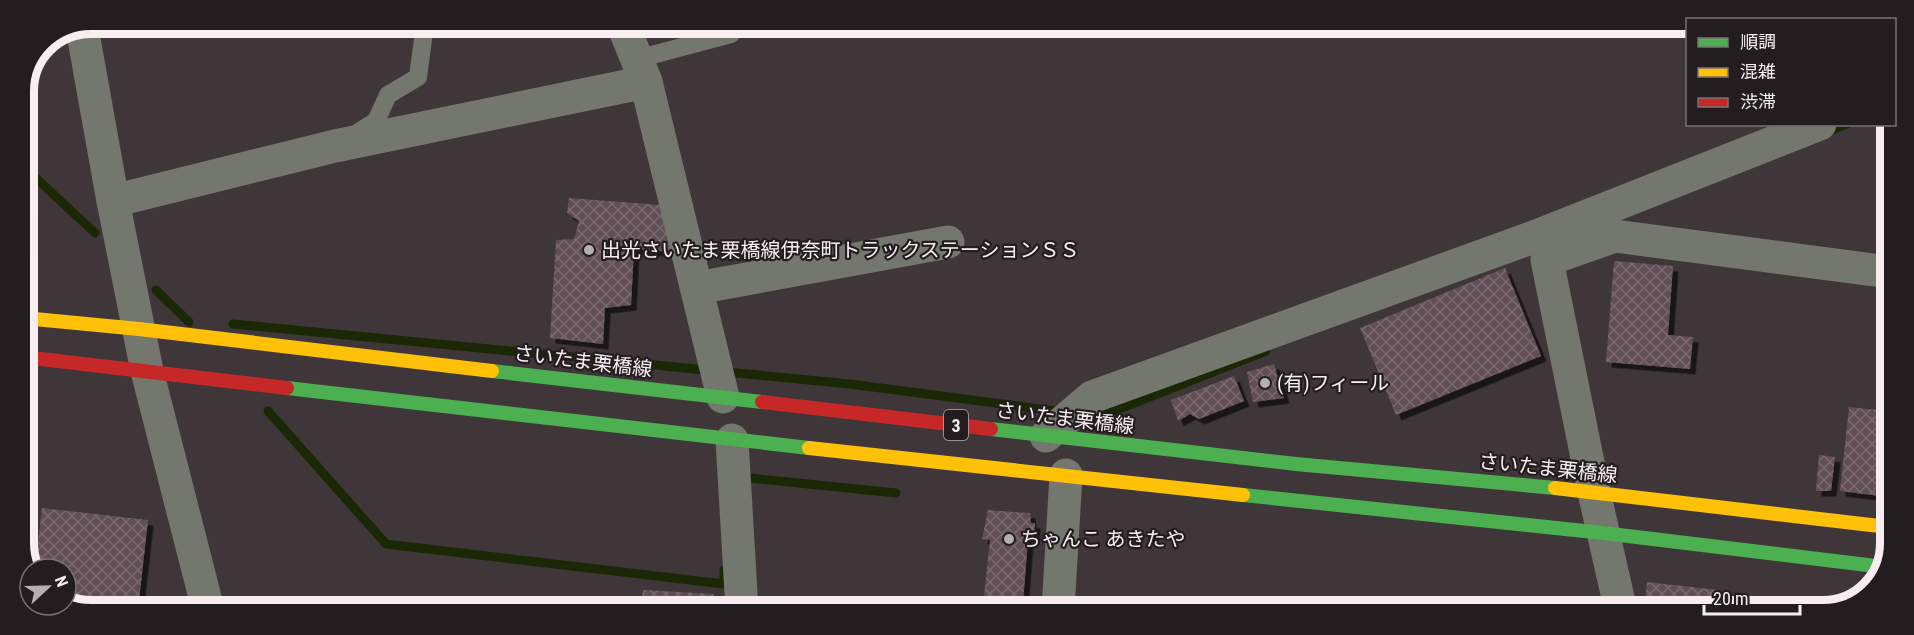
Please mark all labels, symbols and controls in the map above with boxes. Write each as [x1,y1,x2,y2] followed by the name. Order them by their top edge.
[1686,18,1896,126] legend
[1740,31,1776,52] text: 順調
[1740,61,1776,82] text: 混雑
[1740,91,1776,112] text: 渋滞
[601,238,1079,262] place label: 出光さいたま栗橋線伊奈町トラックステーションＳＳ
[582,243,596,257] marker: 出光さいたま栗橋線伊奈町トラックステーションＳＳ
[512,341,654,381] street label: さいたま栗橋線
[1277,371,1389,395] place label: (有)フィール
[1258,376,1272,390] marker: (有)フィール
[994,398,1136,438] street label: さいたま栗橋線
[944,410,968,440] road number: 3
[1477,449,1619,487] street label: さいたま栗橋線
[1021,527,1186,551] place label: ちゃんこ あきたや
[1002,532,1016,546] marker: ちゃんこ あきたや
[18,557,78,617] north arrow
[51,573,72,590] text: N
[1704,578,1800,616] scale bar
[1713,588,1748,609] text: 20 m

